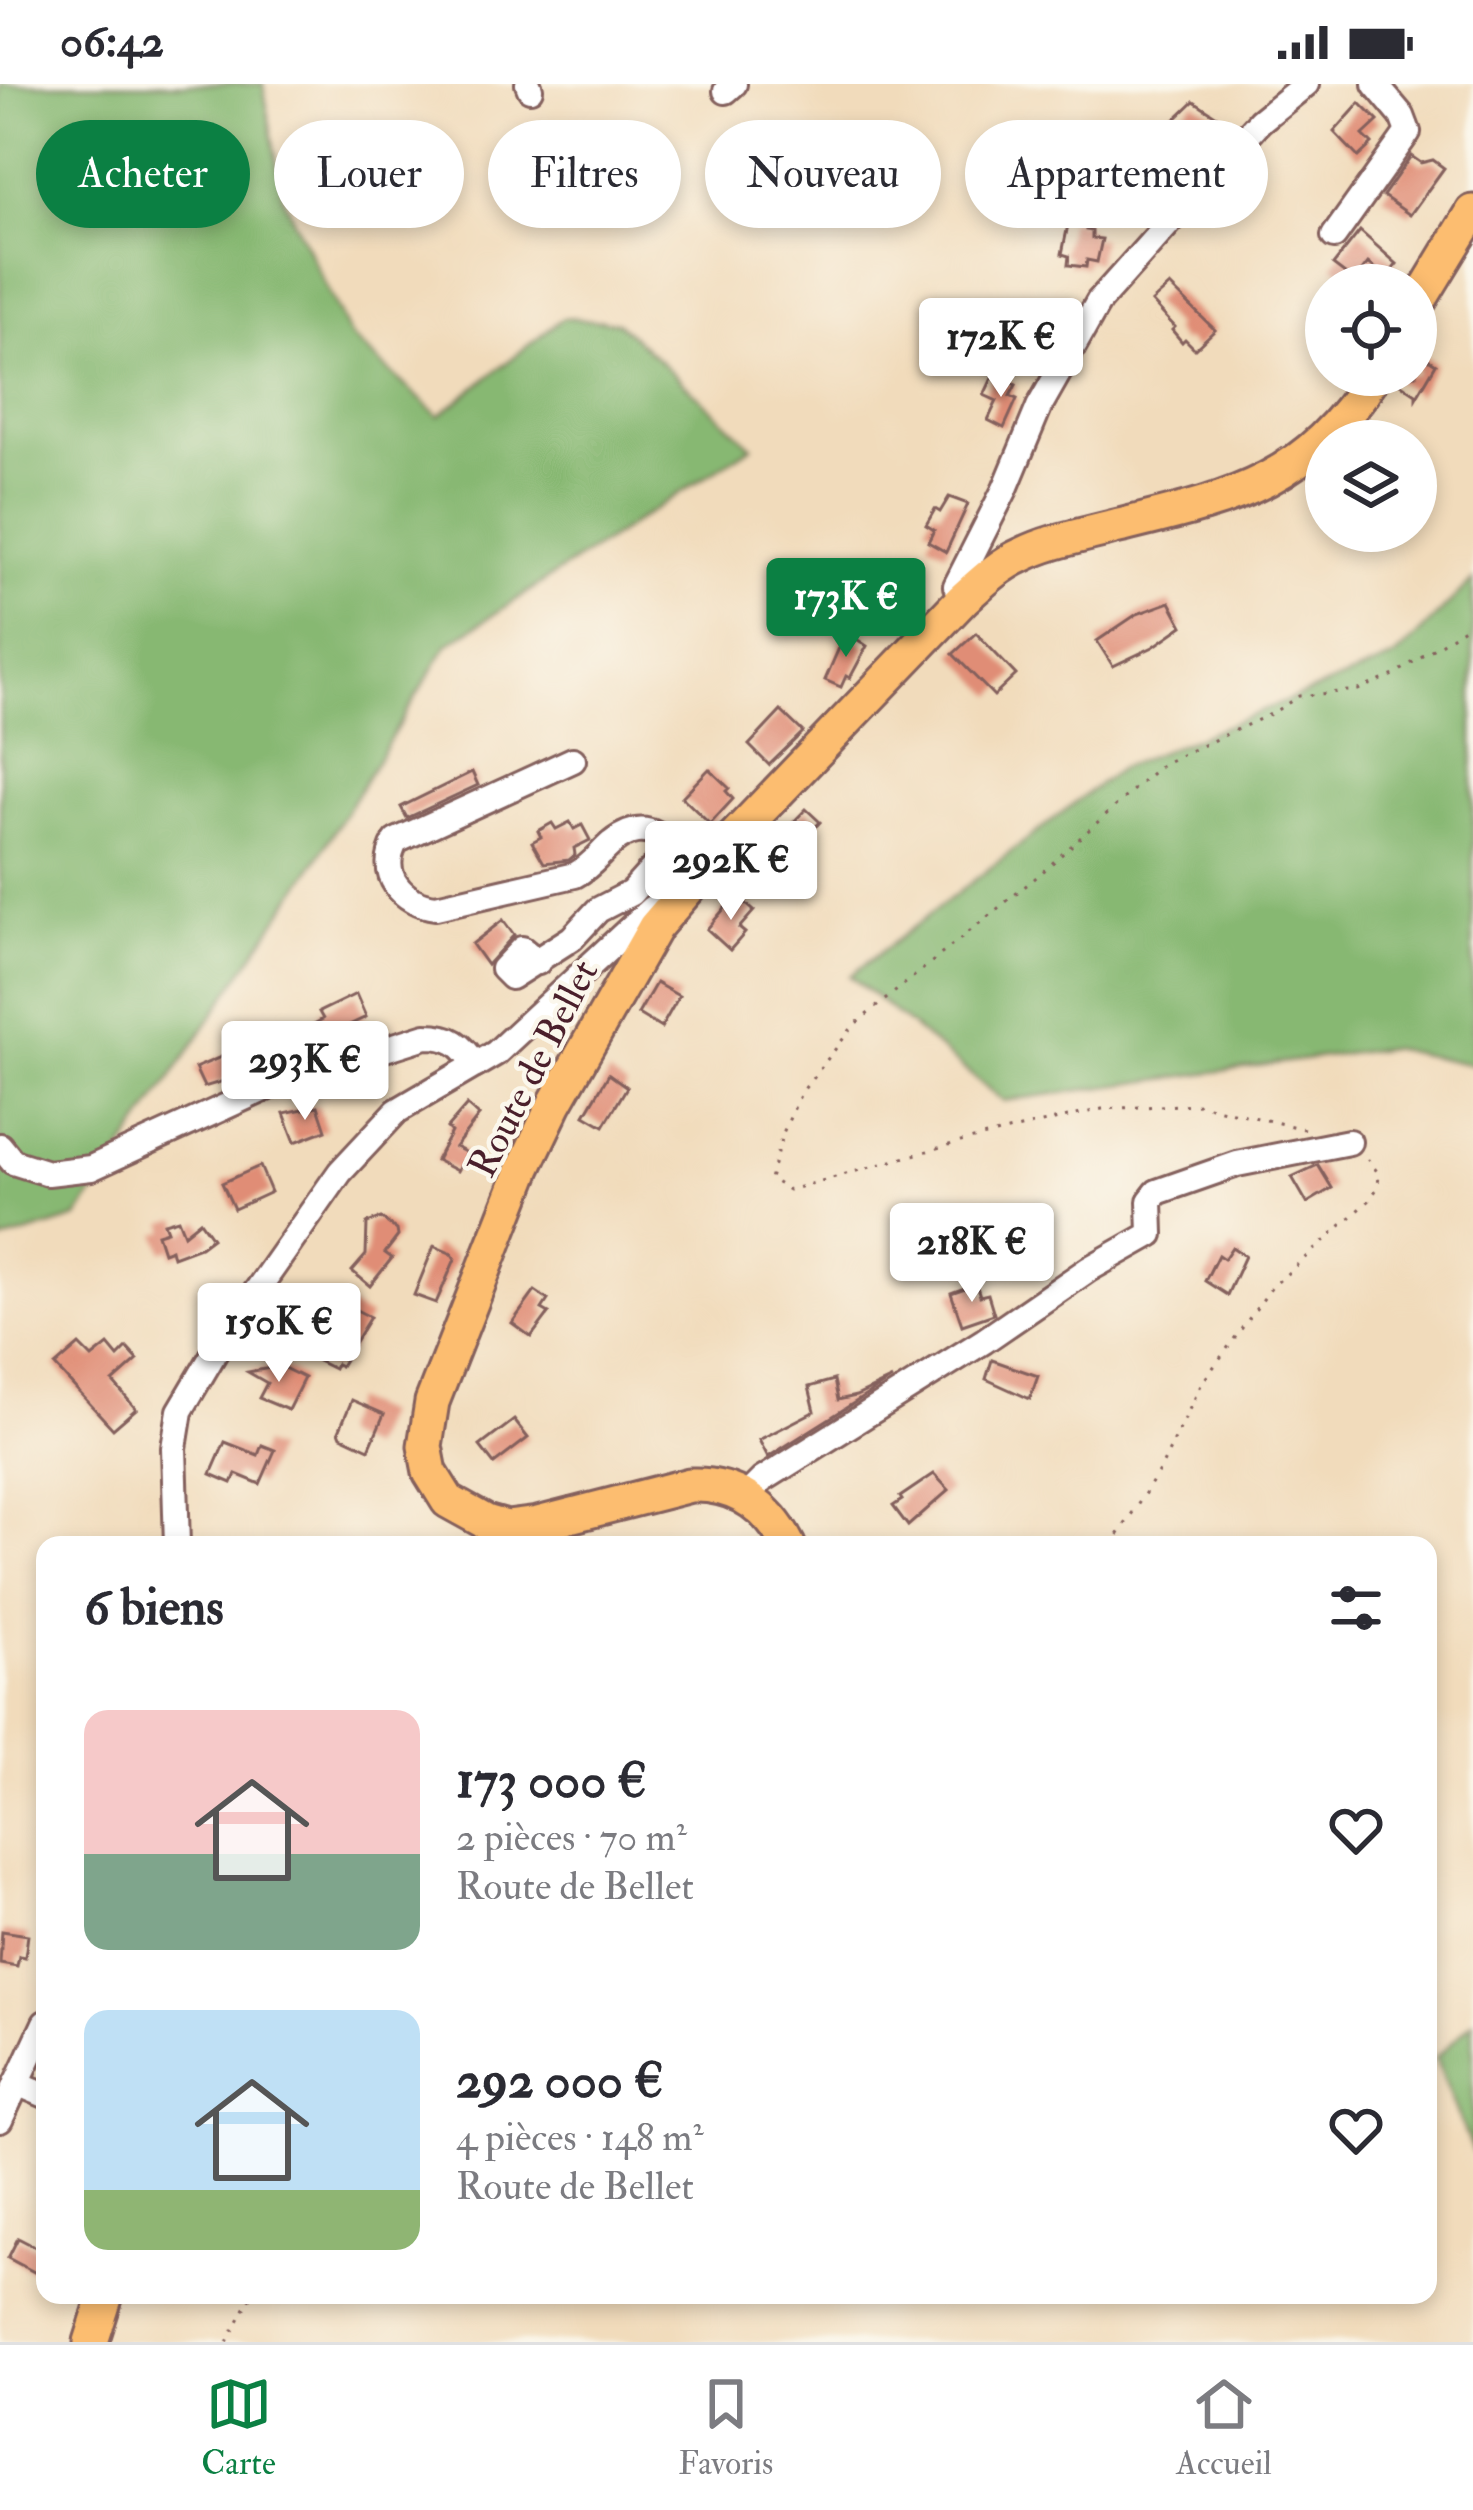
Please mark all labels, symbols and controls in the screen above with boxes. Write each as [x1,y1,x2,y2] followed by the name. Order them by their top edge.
[60,14,164,70] text: 06:42
[36,120,250,228] chip: Acheter
[274,120,464,228] chip: Louer
[488,120,681,228] chip: Filtres
[705,120,941,228] chip: Nouveau
[965,120,1268,228] chip: Appartement
[1305,264,1437,552] map controls
[1305,264,1437,396] button: locate
[903,298,1099,400] pin: 172K €
[946,312,1056,361] text: 172K €
[1305,420,1437,552] button: layers
[748,558,944,660] pin: 173K €
[793,572,899,621] text: 173K €
[633,821,829,923] pin: 292K €
[672,835,790,884] text: 292K €
[458,952,609,1186] street label: Route de Bellet
[207,1021,403,1123] pin: 293K €
[248,1035,362,1084] text: 293K €
[874,1203,1070,1305] pin: 218K €
[917,1217,1027,1266] text: 218K €
[181,1283,377,1385] pin: 150K €
[225,1297,333,1346] text: 150K €
[1323,1575,1389,1641] icon: filters
[84,1576,224,1640] text: 6 biens
[456,1749,647,1813] text: 173 000 €
[180,1758,324,1902] icon: home
[1323,1797,1389,1863] icon: heart
[456,1813,687,1862] text: 2 pièces · 70 m²
[456,1862,694,1911] text: Route de Bellet
[456,2049,664,2113] text: 292 000 €
[180,2058,324,2202] icon: home
[1323,2097,1389,2163] icon: heart
[456,2113,703,2162] text: 4 pièces · 148 m²
[456,2162,694,2211] text: Route de Bellet
[201,2371,276,2484] tab: Carte
[678,2371,773,2484] tab: Favoris
[1176,2371,1272,2484] tab: Accueil

